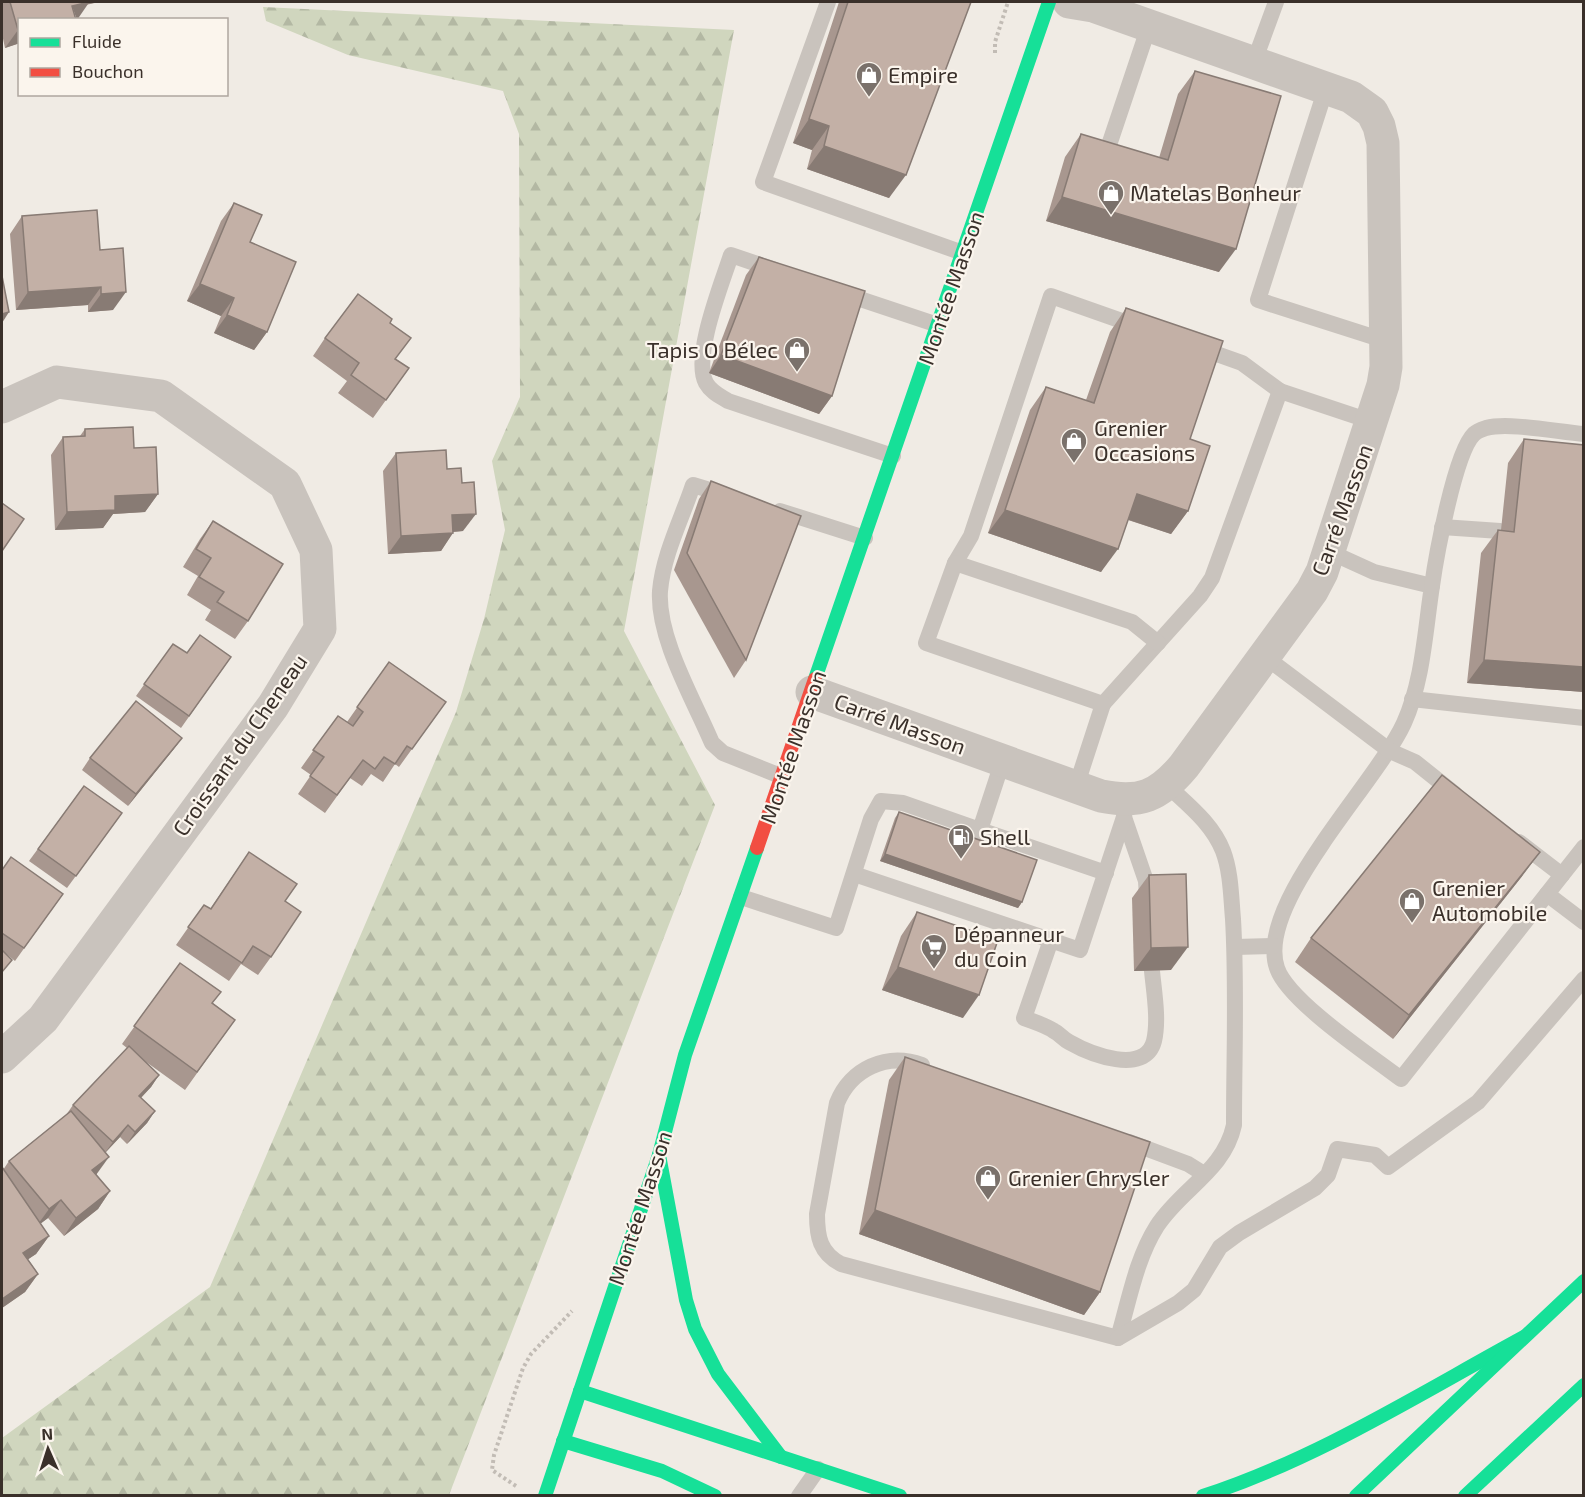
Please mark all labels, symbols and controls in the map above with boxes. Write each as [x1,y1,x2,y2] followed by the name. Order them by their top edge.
[18,18,228,96] legend
[72,30,122,52] text: Fluide
[72,60,144,82] text: Bouchon
[854,60,884,98] shop icon: Empire
[888,61,958,87] place label: Empire
[1096,178,1126,216] shop icon: Matelas Bonheur
[1130,179,1301,205] place label: Matelas Bonheur
[912,208,988,368] street label: Montée Masson
[782,335,812,373] shop icon: Tapis O Bélec
[647,336,778,362] place label: Tapis O Bélec
[1094,414,1195,465] place label: Grenier Occasions
[1059,426,1089,464] shop icon: Grenier Occasions
[1305,441,1377,579] street label: Carré Masson
[167,649,312,840] street label: Croissant du Cheneau
[754,667,830,827] street label: Montée Masson
[831,687,969,759] street label: Carré Masson
[946,822,976,860] fuel station icon: Shell
[980,823,1030,849] place label: Shell
[1432,874,1547,925] place label: Grenier Automobile
[1397,886,1427,924] shop icon: Grenier Automobile
[954,920,1064,971] place label: Dépanneur du Coin
[919,932,949,970] supermarket icon: Dépanneur du Coin
[602,1127,676,1288] street label: Montée Masson
[973,1163,1003,1201] shop icon: Grenier Chrysler
[1008,1164,1170,1190] place label: Grenier Chrysler
[18,1419,78,1479] north arrow
[41,1424,53,1443] text: N

